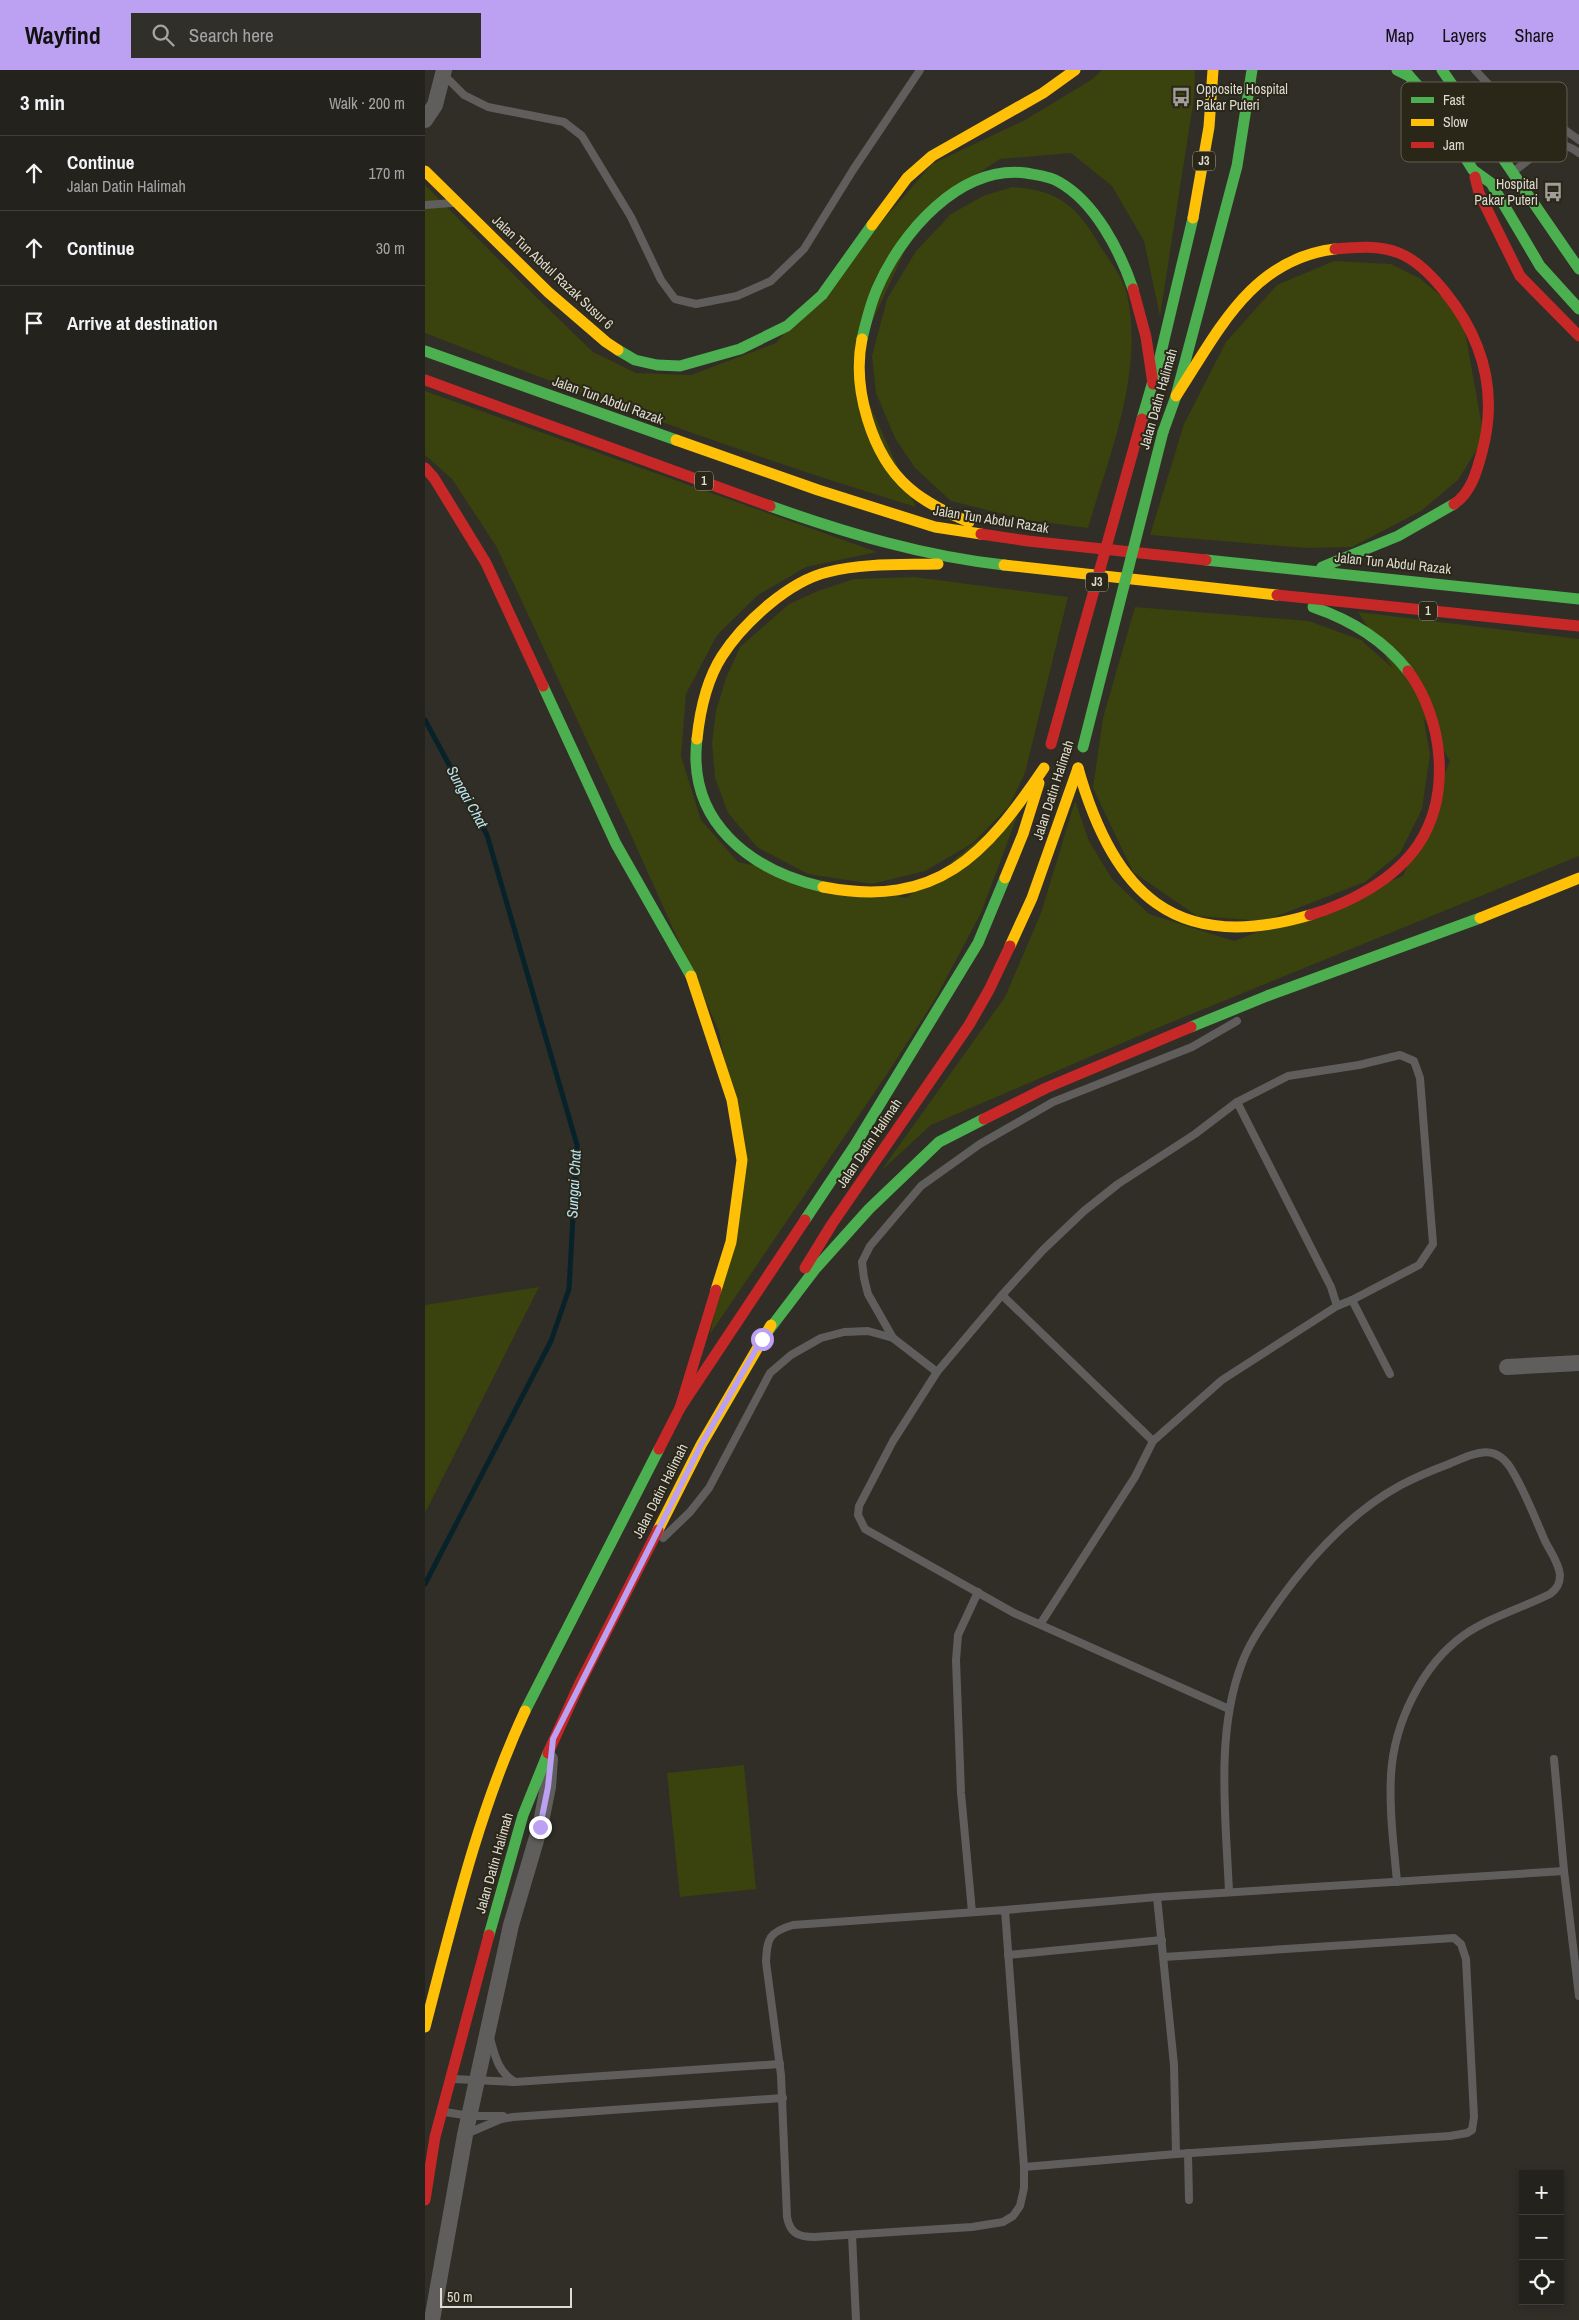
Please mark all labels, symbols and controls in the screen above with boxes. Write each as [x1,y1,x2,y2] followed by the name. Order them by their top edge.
[131,13,481,58] search box
[25,19,101,51] text: Wayfind
[149,21,177,49] icon: search
[189,22,274,48] text: Search here
[1386,23,1414,48] text: Map
[1442,23,1487,48] text: Layers
[1515,23,1554,48] text: Share
[1196,80,1288,114] place label: Opposite Hospital Pakar Puteri
[1401,82,1567,162] legend
[1170,86,1192,108] bus stop icon: Opposite Hospital Pakar Puteri
[20,88,65,117] text: 3 min
[1443,91,1465,109] text: Fast
[329,92,405,114] text: Walk · 200 m
[1443,113,1469,131] text: Slow
[1443,136,1465,154] text: Jam
[67,149,135,175] text: Continue
[1193,152,1215,170] road number: J3
[20,159,48,187] icon: ahead
[369,162,405,184] text: 170 m
[67,175,186,197] text: Jalan Datin Halimah
[1474,175,1538,209] place label: Hospital Pakar Puteri
[1542,181,1564,203] bus stop icon: Hospital Pakar Puteri
[488,211,618,333] street label: Jalan Tun Abdul Razak Susur 6
[20,234,48,262] icon: ahead
[67,235,135,261] text: Continue
[376,237,405,259] text: 30 m
[20,309,48,337] icon: arrive
[67,310,218,336] text: Arrive at destination
[1135,347,1181,451] street label: Jalan Datin Halimah
[550,372,666,429] street label: Jalan Tun Abdul Razak
[695,472,713,491] road number: 1
[932,501,1050,537] street label: Jalan Tun Abdul Razak
[1334,548,1452,578] street label: Jalan Tun Abdul Razak
[1086,572,1108,592] road number: J3
[1419,602,1437,620] road number: 1
[1028,738,1078,842] street label: Jalan Datin Halimah
[442,762,493,832] water label: Sungai Chat
[832,1095,906,1191] street label: Jalan Datin Halimah
[561,1149,586,1219] water label: Sungai Chat
[751,1328,774,1351] route start
[628,1441,692,1541] street label: Jalan Datin Halimah
[471,1811,517,1915] street label: Jalan Datin Halimah
[529,1816,552,1839] route end
[1519,2170,1564,2305] map controls
[1519,2170,1564,2215] button: +
[1519,2215,1564,2260] button: −
[1519,2260,1564,2305] button: locate
[440,2285,573,2308] scale bar
[447,2288,473,2306] text: 50 m

